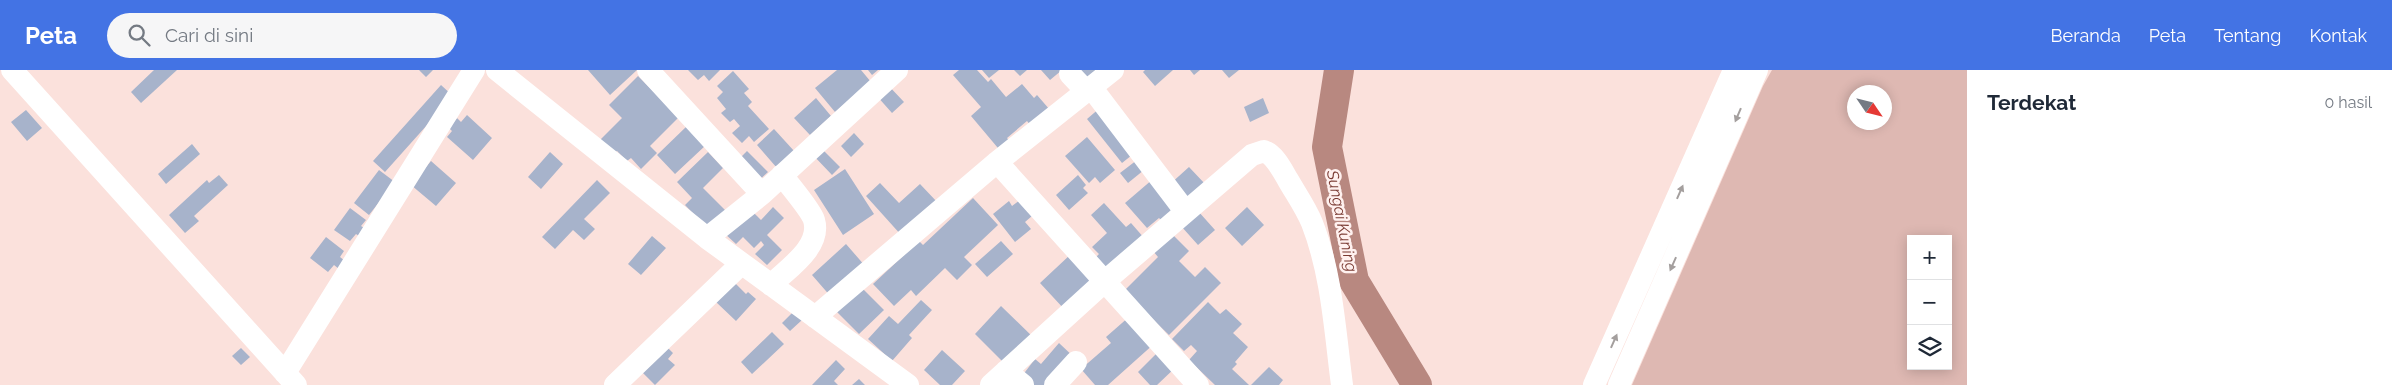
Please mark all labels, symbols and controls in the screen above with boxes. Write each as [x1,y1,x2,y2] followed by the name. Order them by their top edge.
[107,13,457,58] search box
[25,21,77,50] text: Peta
[125,21,153,49] icon: search
[165,24,253,46] text: Cari di sini
[2051,25,2121,46] text: Beranda
[2149,25,2186,46] text: Peta
[2214,25,2281,46] text: Tentang
[2309,25,2367,46] text: Kontak
[1847,85,1892,130] north arrow
[1987,90,2076,115] text: Terdekat
[2325,93,2372,112] text: 0 hasil
[1734,108,1742,122] one-way arrow
[1323,168,1361,274] water label: Sungai Kuning
[1676,185,1684,199] one-way arrow
[1907,235,1952,370] map controls
[1907,235,1952,280] button: +
[1668,257,1676,271] one-way arrow
[1907,280,1952,325] button: −
[1907,325,1952,370] button: layers
[1610,333,1618,348] one-way arrow

